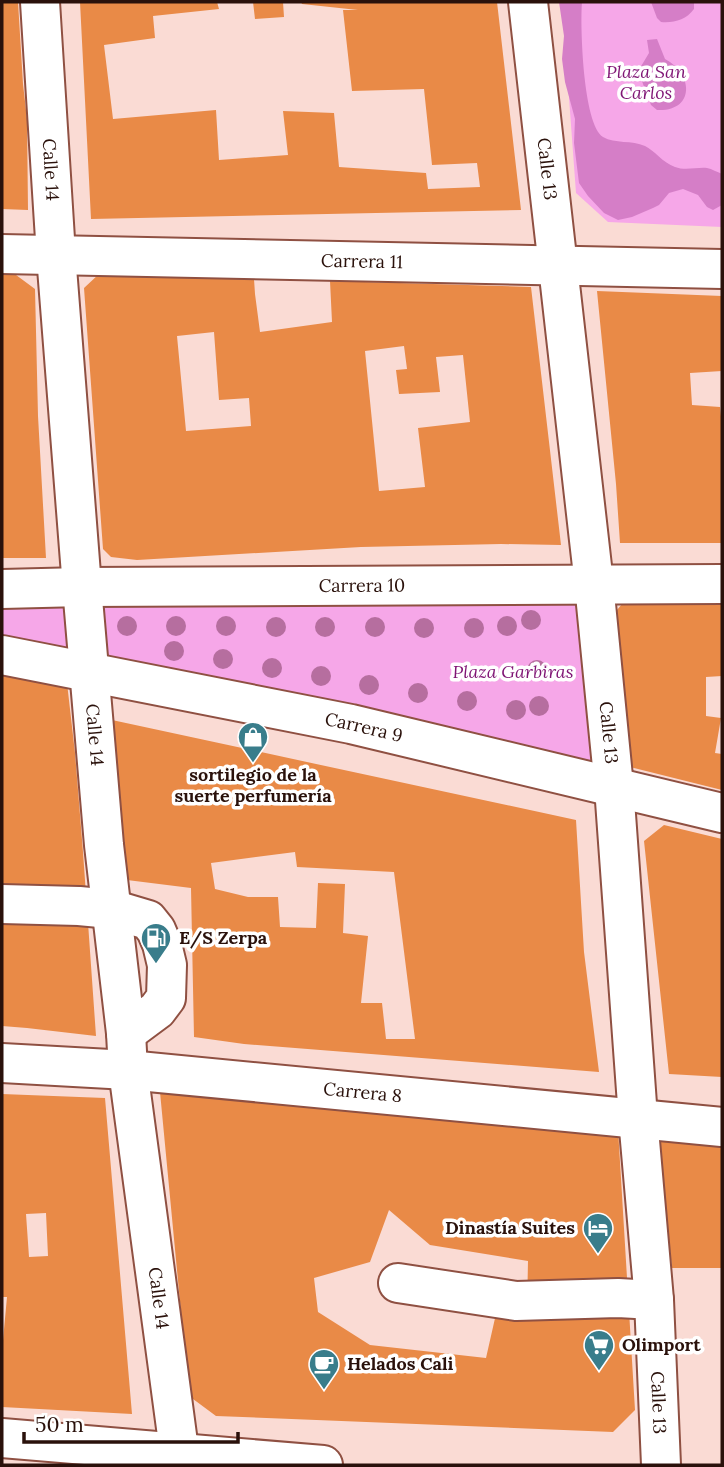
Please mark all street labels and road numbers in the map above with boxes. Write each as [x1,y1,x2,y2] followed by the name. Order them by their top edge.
[532,136,562,201] street label: Calle 13
[38,138,65,202] street label: Calle 14
[321,249,403,273] street label: Carrera 11
[319,573,405,597] street label: Carrera 10
[595,700,624,765] street label: Calle 13
[81,703,109,767] street label: Calle 14
[323,707,405,747] street label: Carrera 9
[322,1077,403,1107] street label: Carrera 8
[144,1266,175,1331] street label: Calle 14
[646,1371,672,1434] street label: Calle 13

